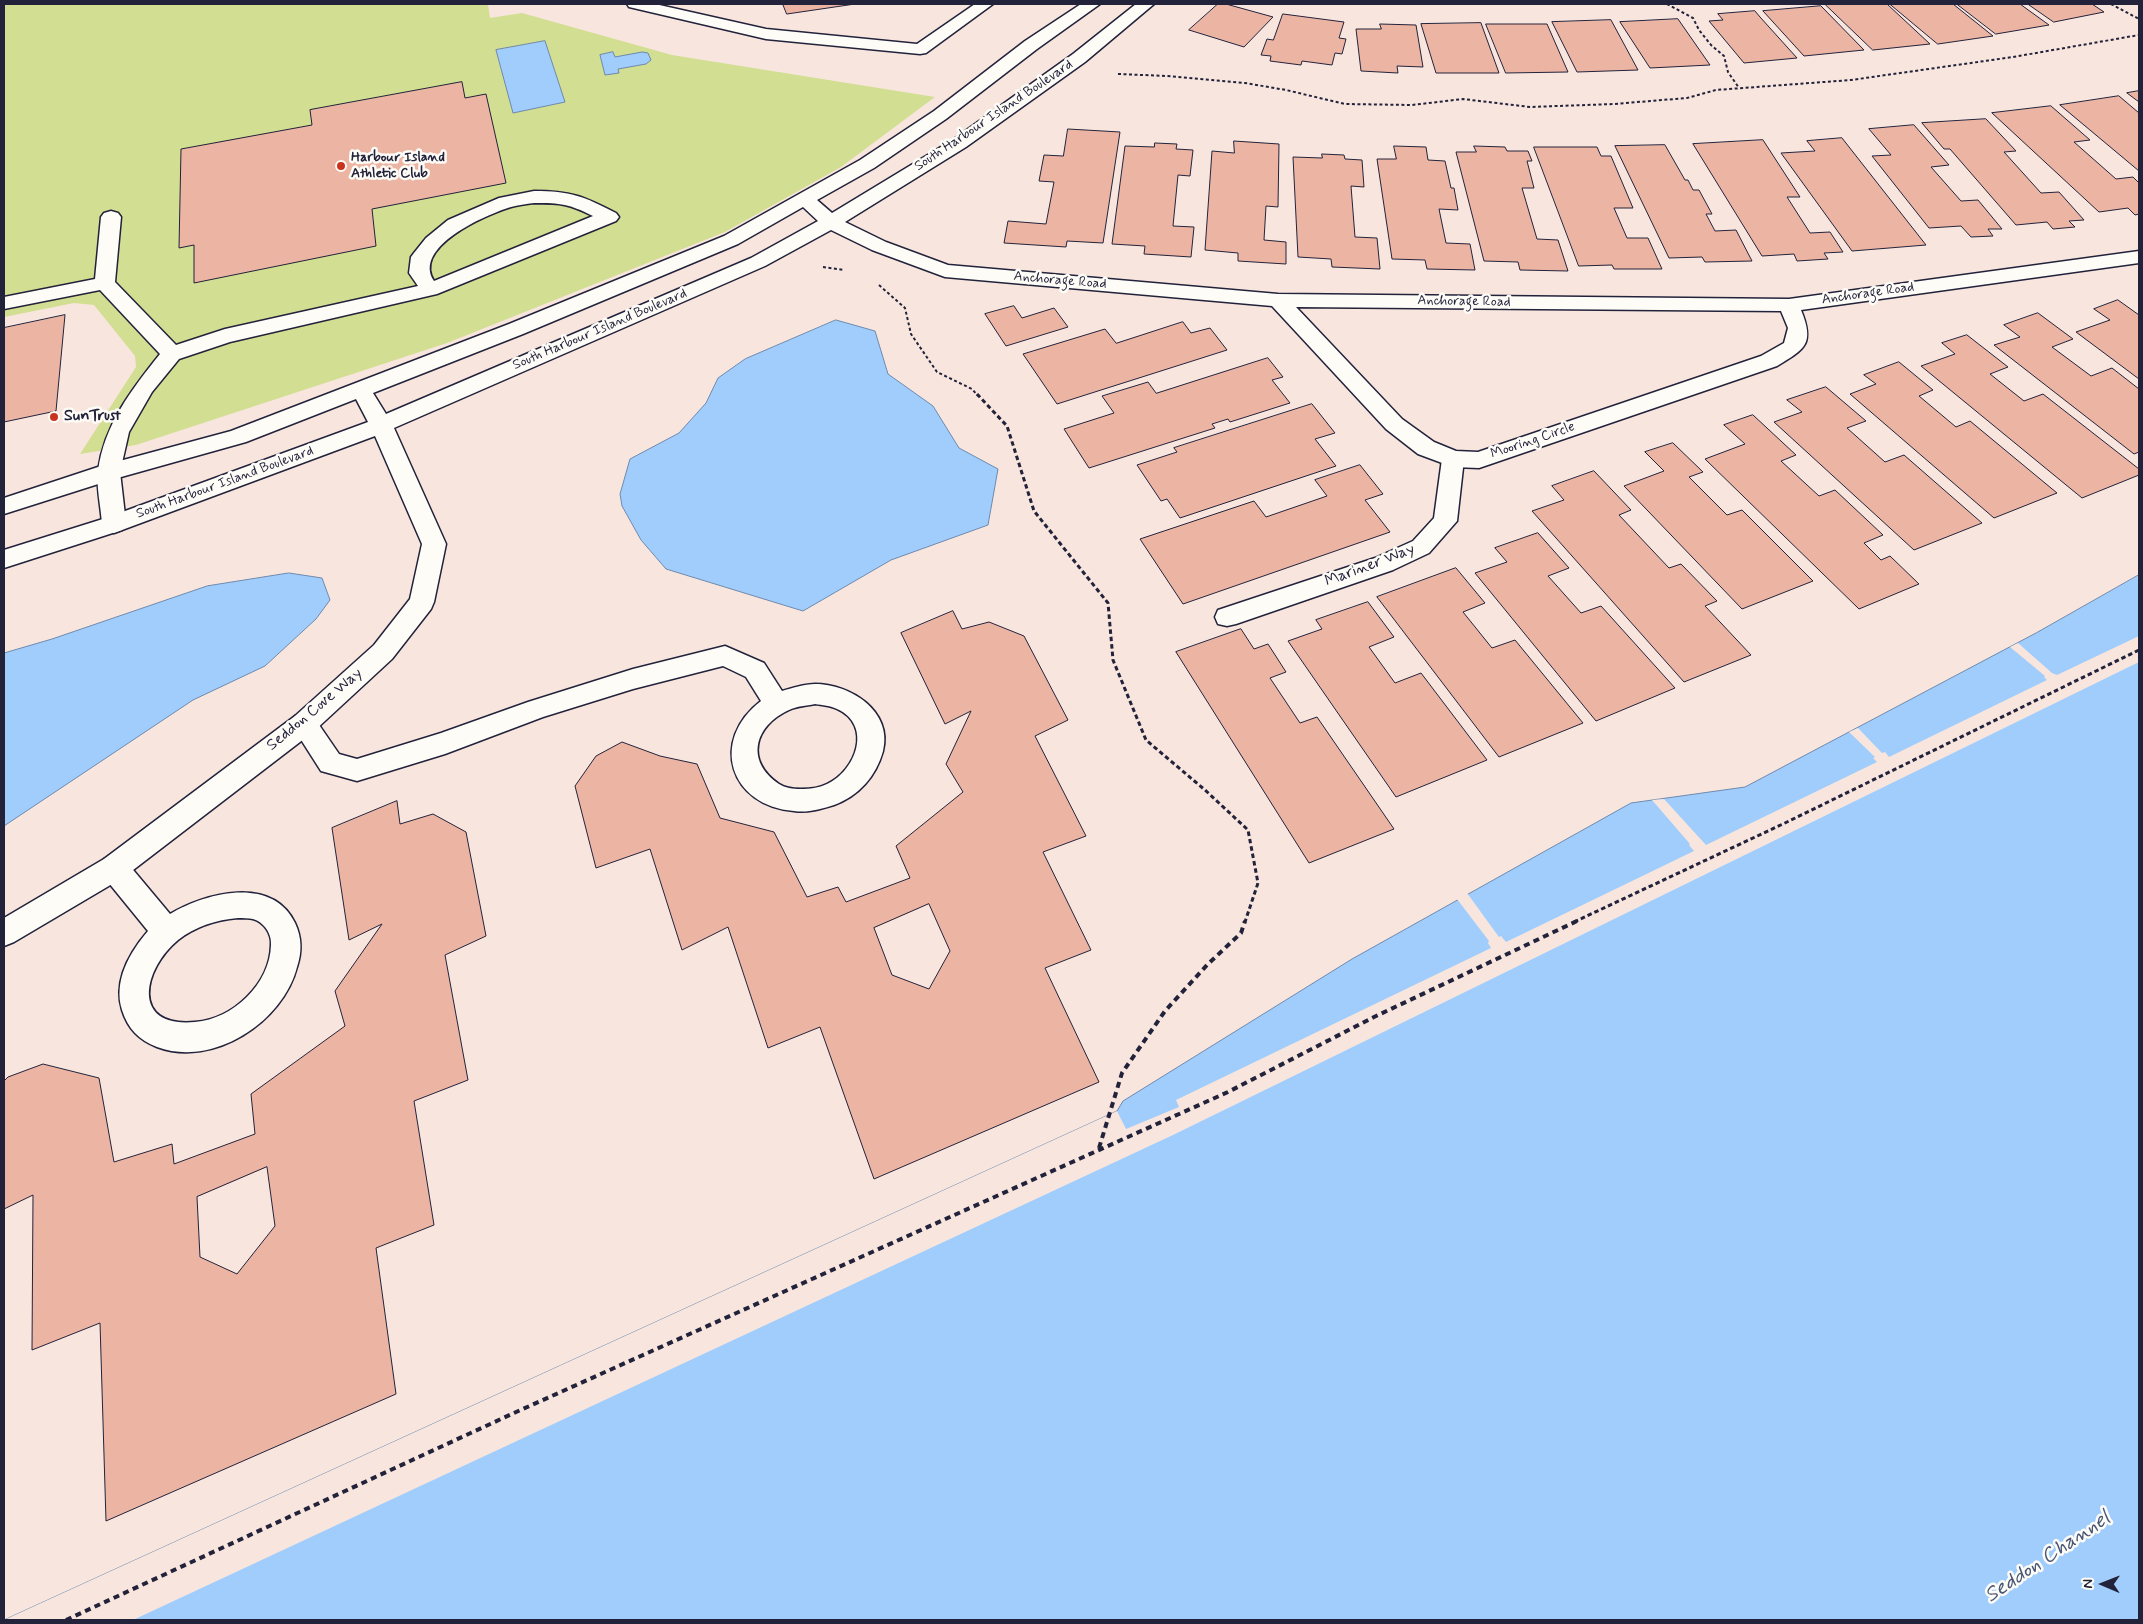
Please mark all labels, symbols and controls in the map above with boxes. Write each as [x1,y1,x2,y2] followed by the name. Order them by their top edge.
[912,57,1076,175] street label: South Harbour Island Boulevard
[351,150,445,182] place label: Harbour Island Athletic Club
[335,160,347,172] marker: Harbour Island Athletic Club
[1013,269,1107,293] street label: Anchorage Road
[1821,279,1915,309] street label: Anchorage Road
[510,286,690,374] street label: South Harbour Island Boulevard
[1417,293,1511,311] street label: Anchorage Road
[64,407,121,427] place label: SunTrust
[48,411,60,423] marker: SunTrust
[1489,419,1577,463] street label: Mooring Circle
[134,443,316,523] street label: South Harbour Island Boulevard
[1322,540,1418,592] street label: Mariner Way
[263,664,367,756] street label: Seddon Cove Way
[1980,1507,2116,1609] water label: Seddon Channel
[2078,1559,2128,1609] north arrow
[2079,1579,2097,1589] text: N

